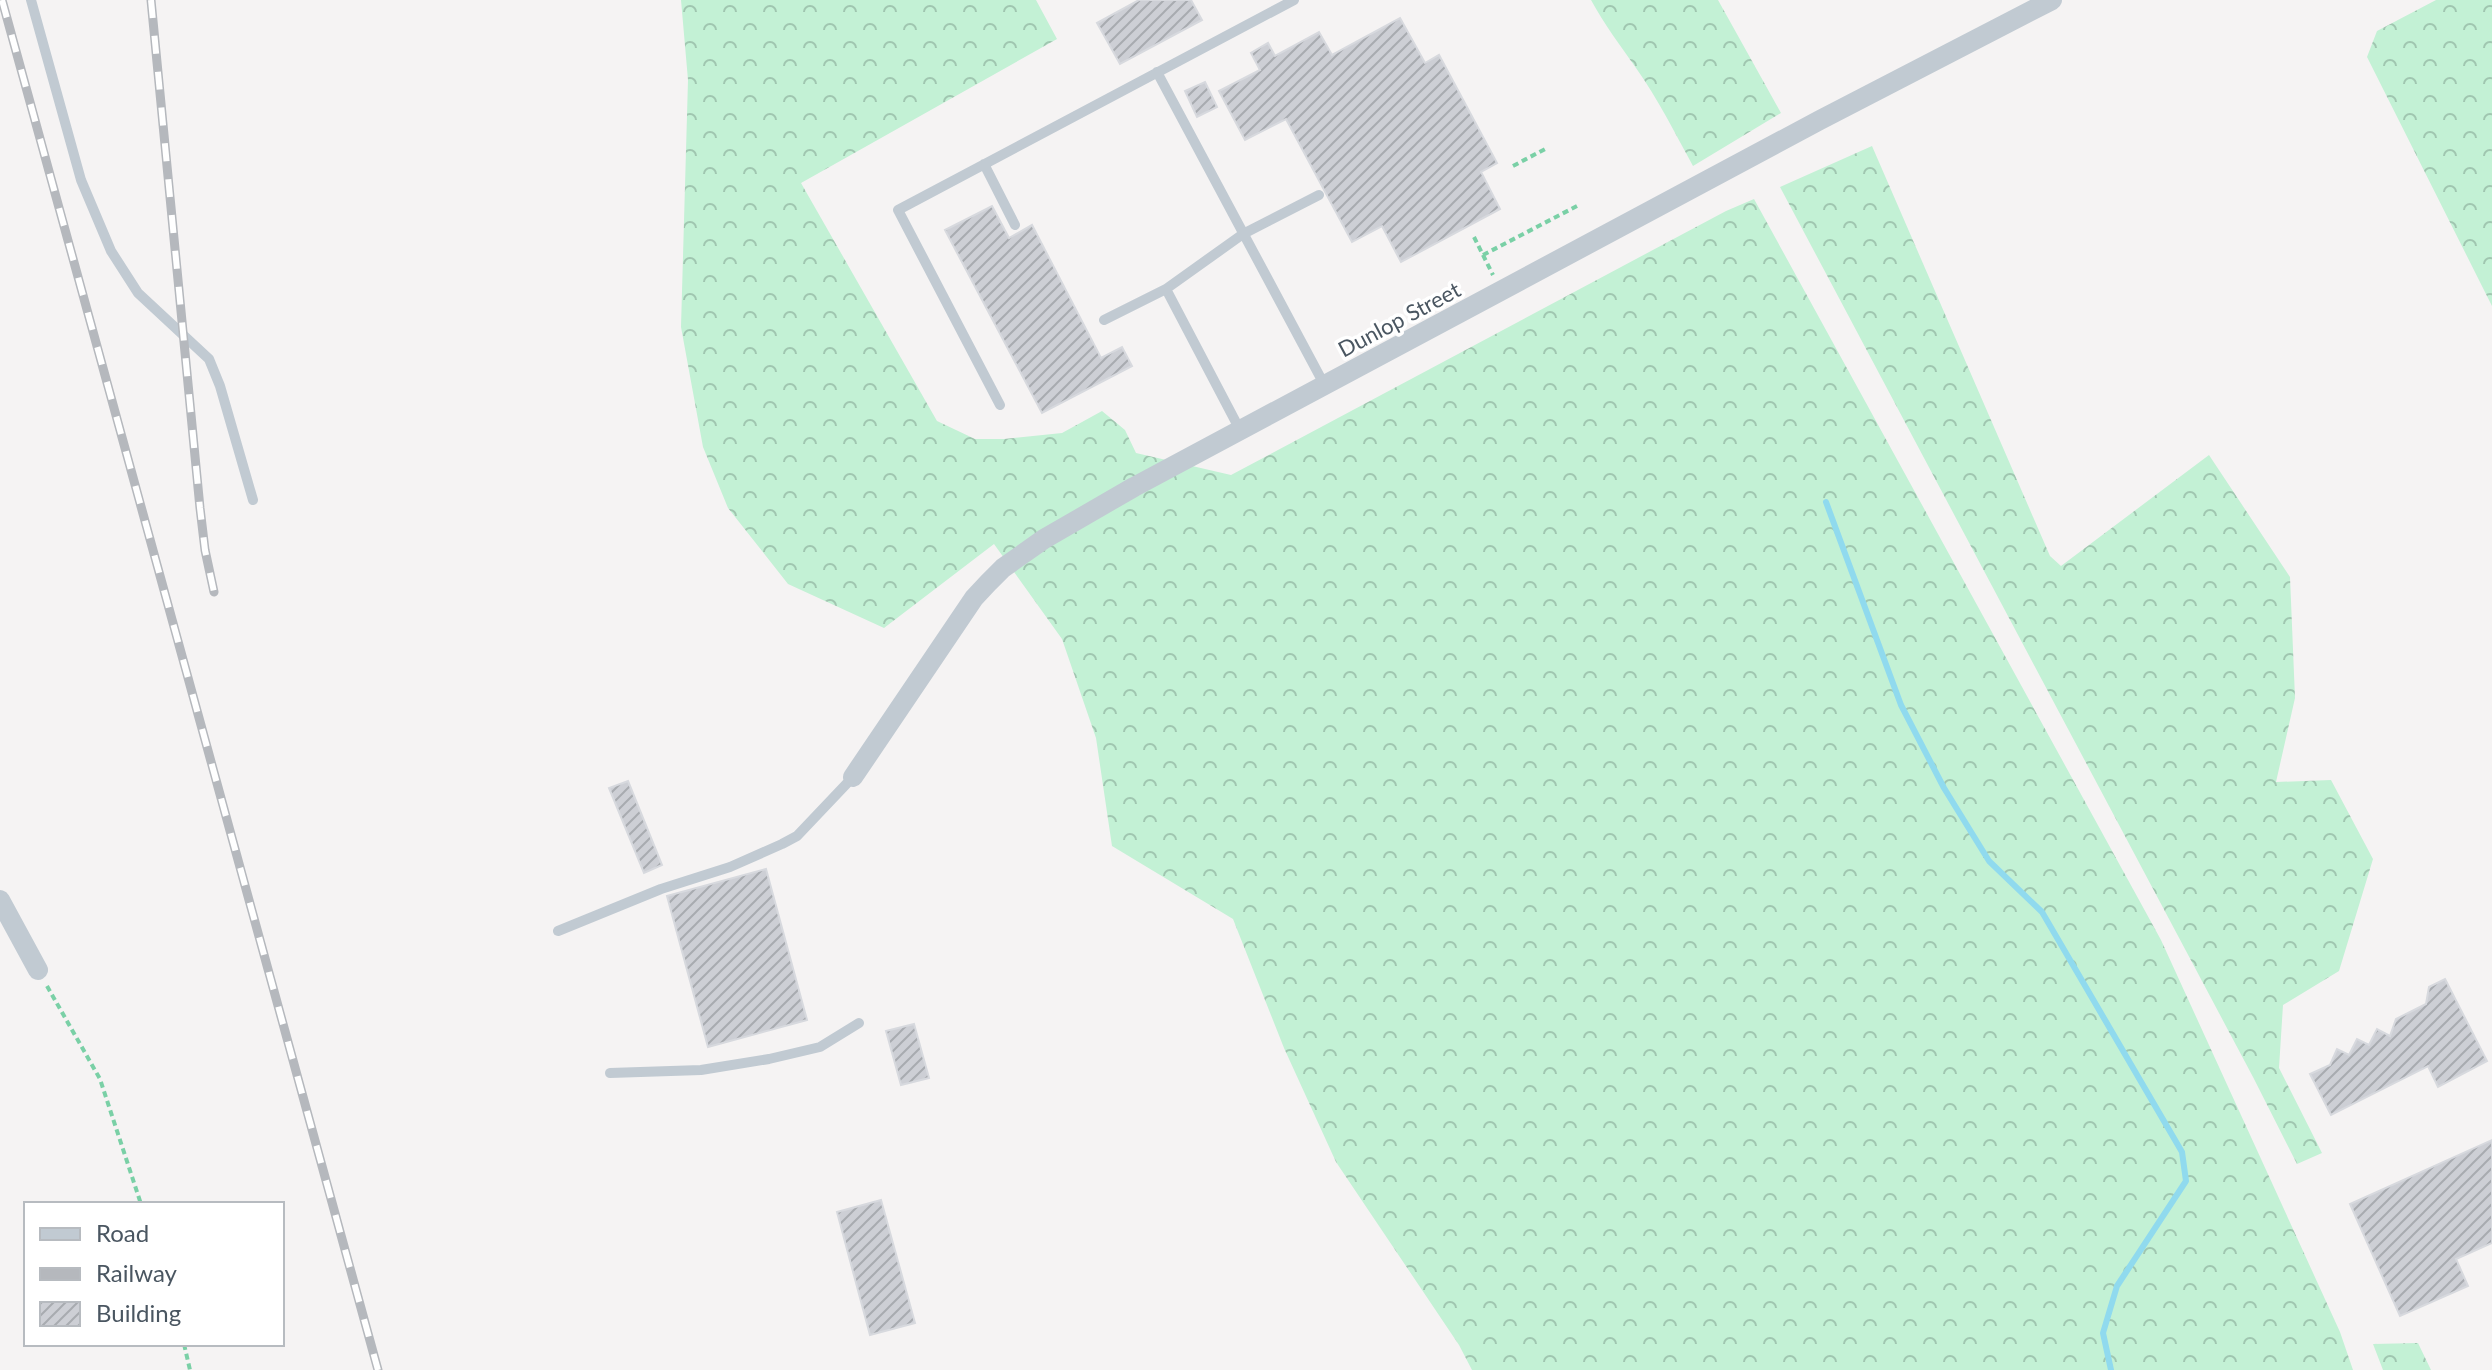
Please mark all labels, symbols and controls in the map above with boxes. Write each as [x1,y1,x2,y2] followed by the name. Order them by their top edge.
[1333,275,1465,363] street label: Dunlop Street
[24,1202,284,1346] legend
[96,1218,149,1247] text: Road
[96,1258,178,1287] text: Railway
[96,1298,181,1327] text: Building

